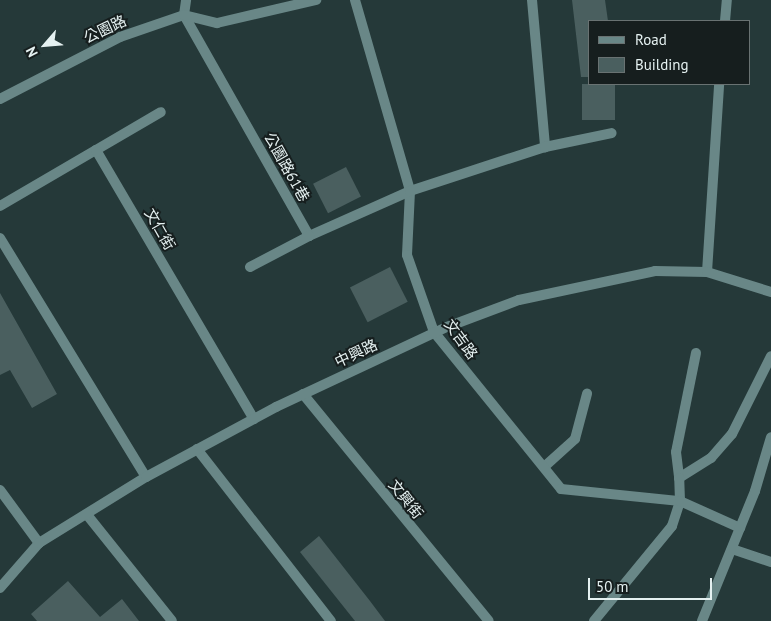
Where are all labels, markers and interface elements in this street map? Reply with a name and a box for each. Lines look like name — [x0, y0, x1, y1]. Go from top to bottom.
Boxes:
street label: 公園路 — [81, 11, 129, 47]
north arrow — [20, 20, 70, 70]
legend — [588, 20, 751, 85]
text: Road — [635, 30, 667, 49]
text: N — [22, 44, 42, 60]
text: Building — [635, 55, 689, 74]
street label: 公園路61巷 — [261, 129, 313, 205]
street label: 文仁街 — [141, 205, 179, 253]
street label: 文吉路 — [440, 316, 482, 362]
street label: 中興路 — [332, 335, 380, 371]
street label: 文興街 — [385, 476, 427, 522]
scale bar — [591, 568, 715, 600]
text: 50 m — [596, 577, 629, 596]

